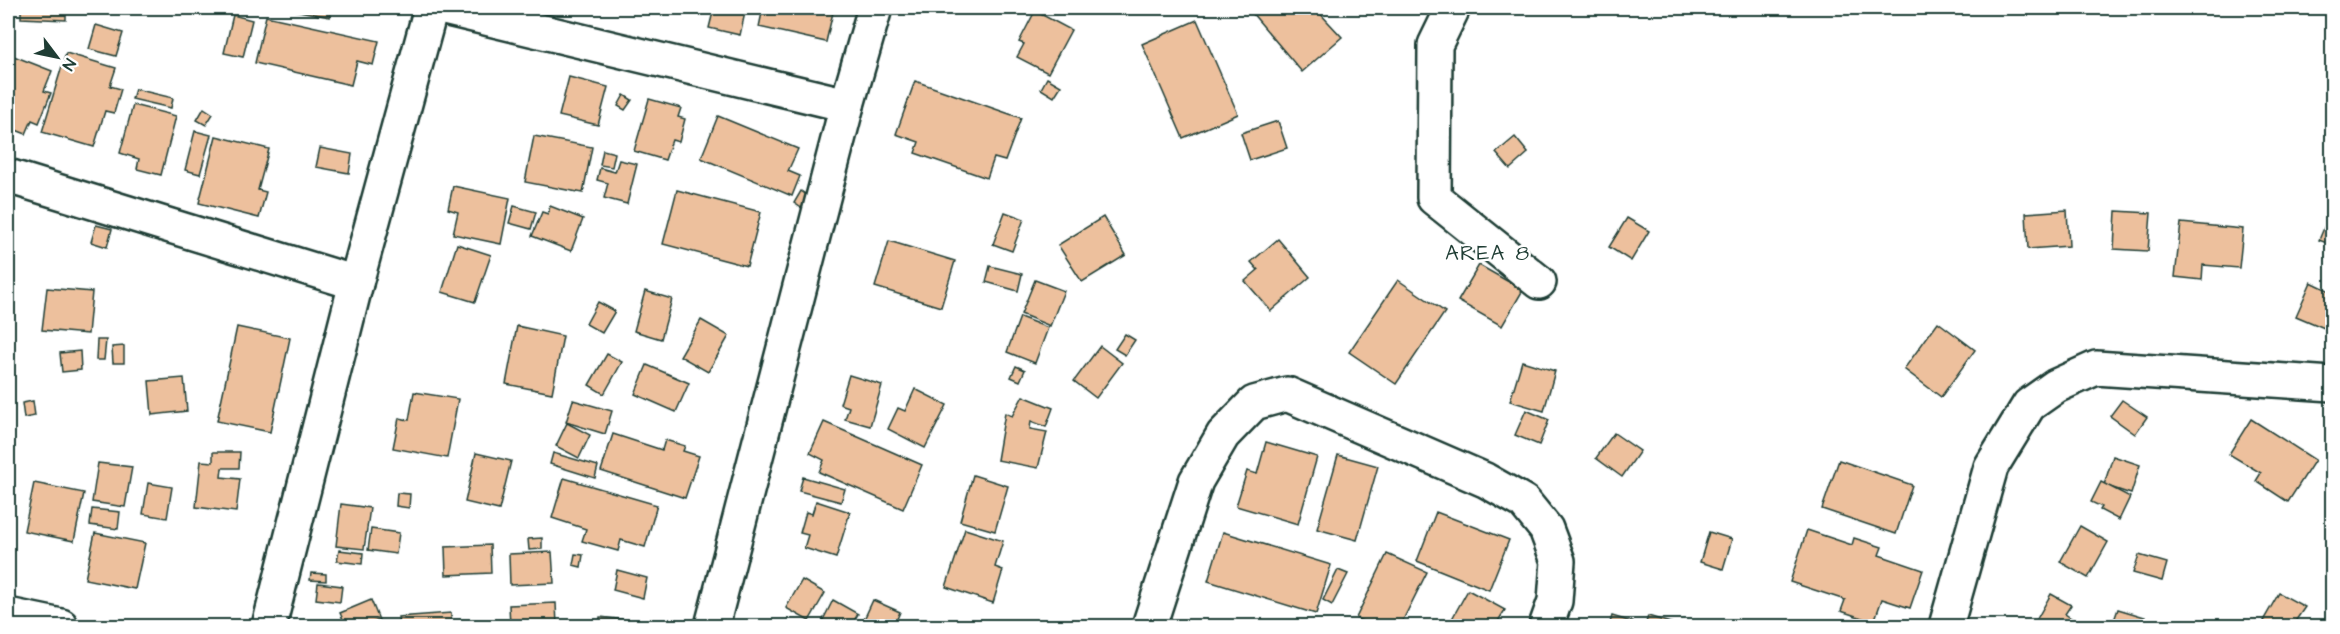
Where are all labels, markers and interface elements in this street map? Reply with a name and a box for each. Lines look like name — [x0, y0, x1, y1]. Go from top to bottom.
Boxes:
north arrow — [27, 27, 87, 87]
text: N — [57, 54, 81, 75]
district label: AREA 8 — [1445, 239, 1531, 268]

